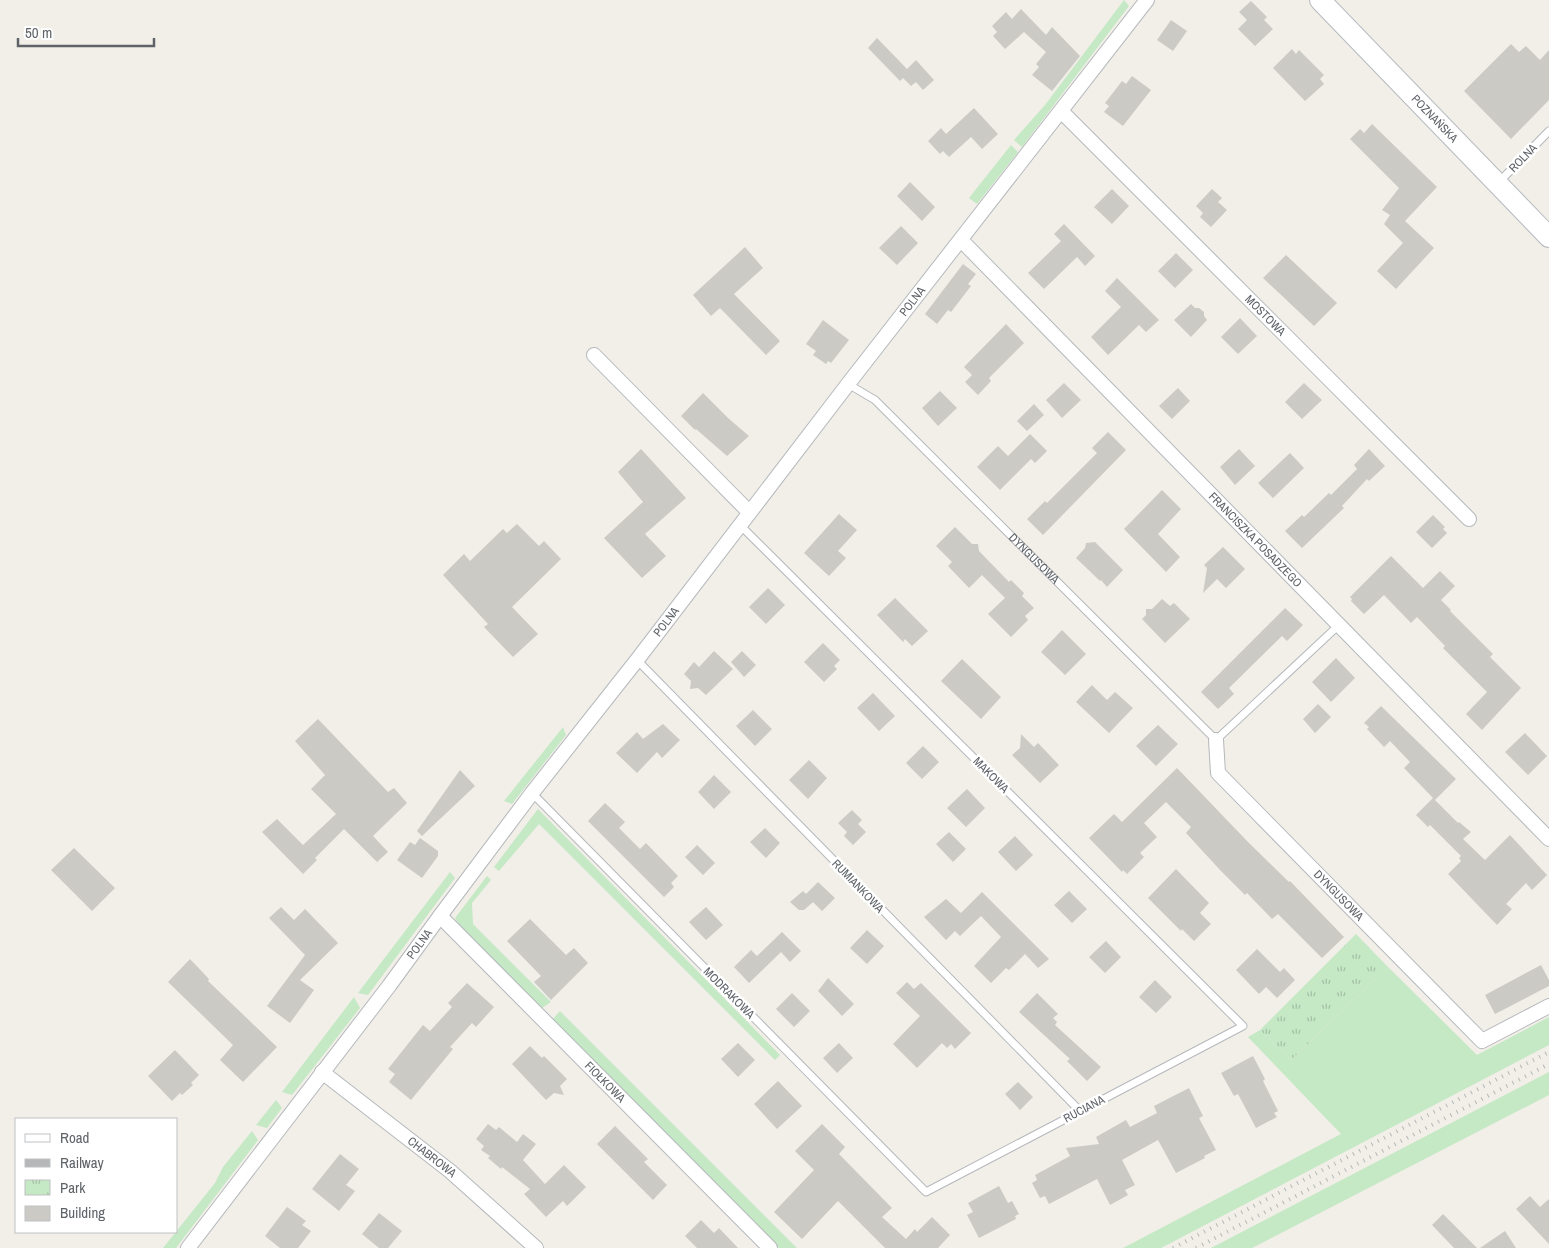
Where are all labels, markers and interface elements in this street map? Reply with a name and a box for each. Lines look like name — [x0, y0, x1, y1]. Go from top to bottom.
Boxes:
scale bar — [18, 15, 154, 47]
text: 50 m — [25, 22, 52, 43]
street label: POZNAŃSKA — [1408, 91, 1462, 146]
street label: ROLNA — [1505, 140, 1541, 176]
street label: POLNA — [896, 283, 929, 319]
street label: MOSTOWA — [1242, 292, 1290, 340]
street label: FRANCISZKA POSADZEGO — [1205, 489, 1306, 591]
street label: DYNGUSOWA — [1005, 530, 1063, 588]
street label: POLNA — [650, 603, 683, 640]
street label: MAKOWA — [970, 754, 1013, 797]
street label: RUMIANKOWA — [828, 856, 888, 917]
street label: DYNGUSOWA — [1310, 867, 1368, 925]
street label: POLNA — [403, 926, 436, 962]
street label: MODRAKOWA — [700, 964, 758, 1022]
street label: FIOŁKOWA — [581, 1058, 629, 1106]
street label: RUCIANA — [1061, 1091, 1108, 1126]
legend — [15, 1118, 178, 1233]
text: Road — [60, 1127, 89, 1148]
street label: CHABROWA — [404, 1133, 460, 1181]
text: Railway — [60, 1152, 105, 1173]
text: Park — [60, 1177, 86, 1198]
text: Building — [60, 1202, 105, 1223]

